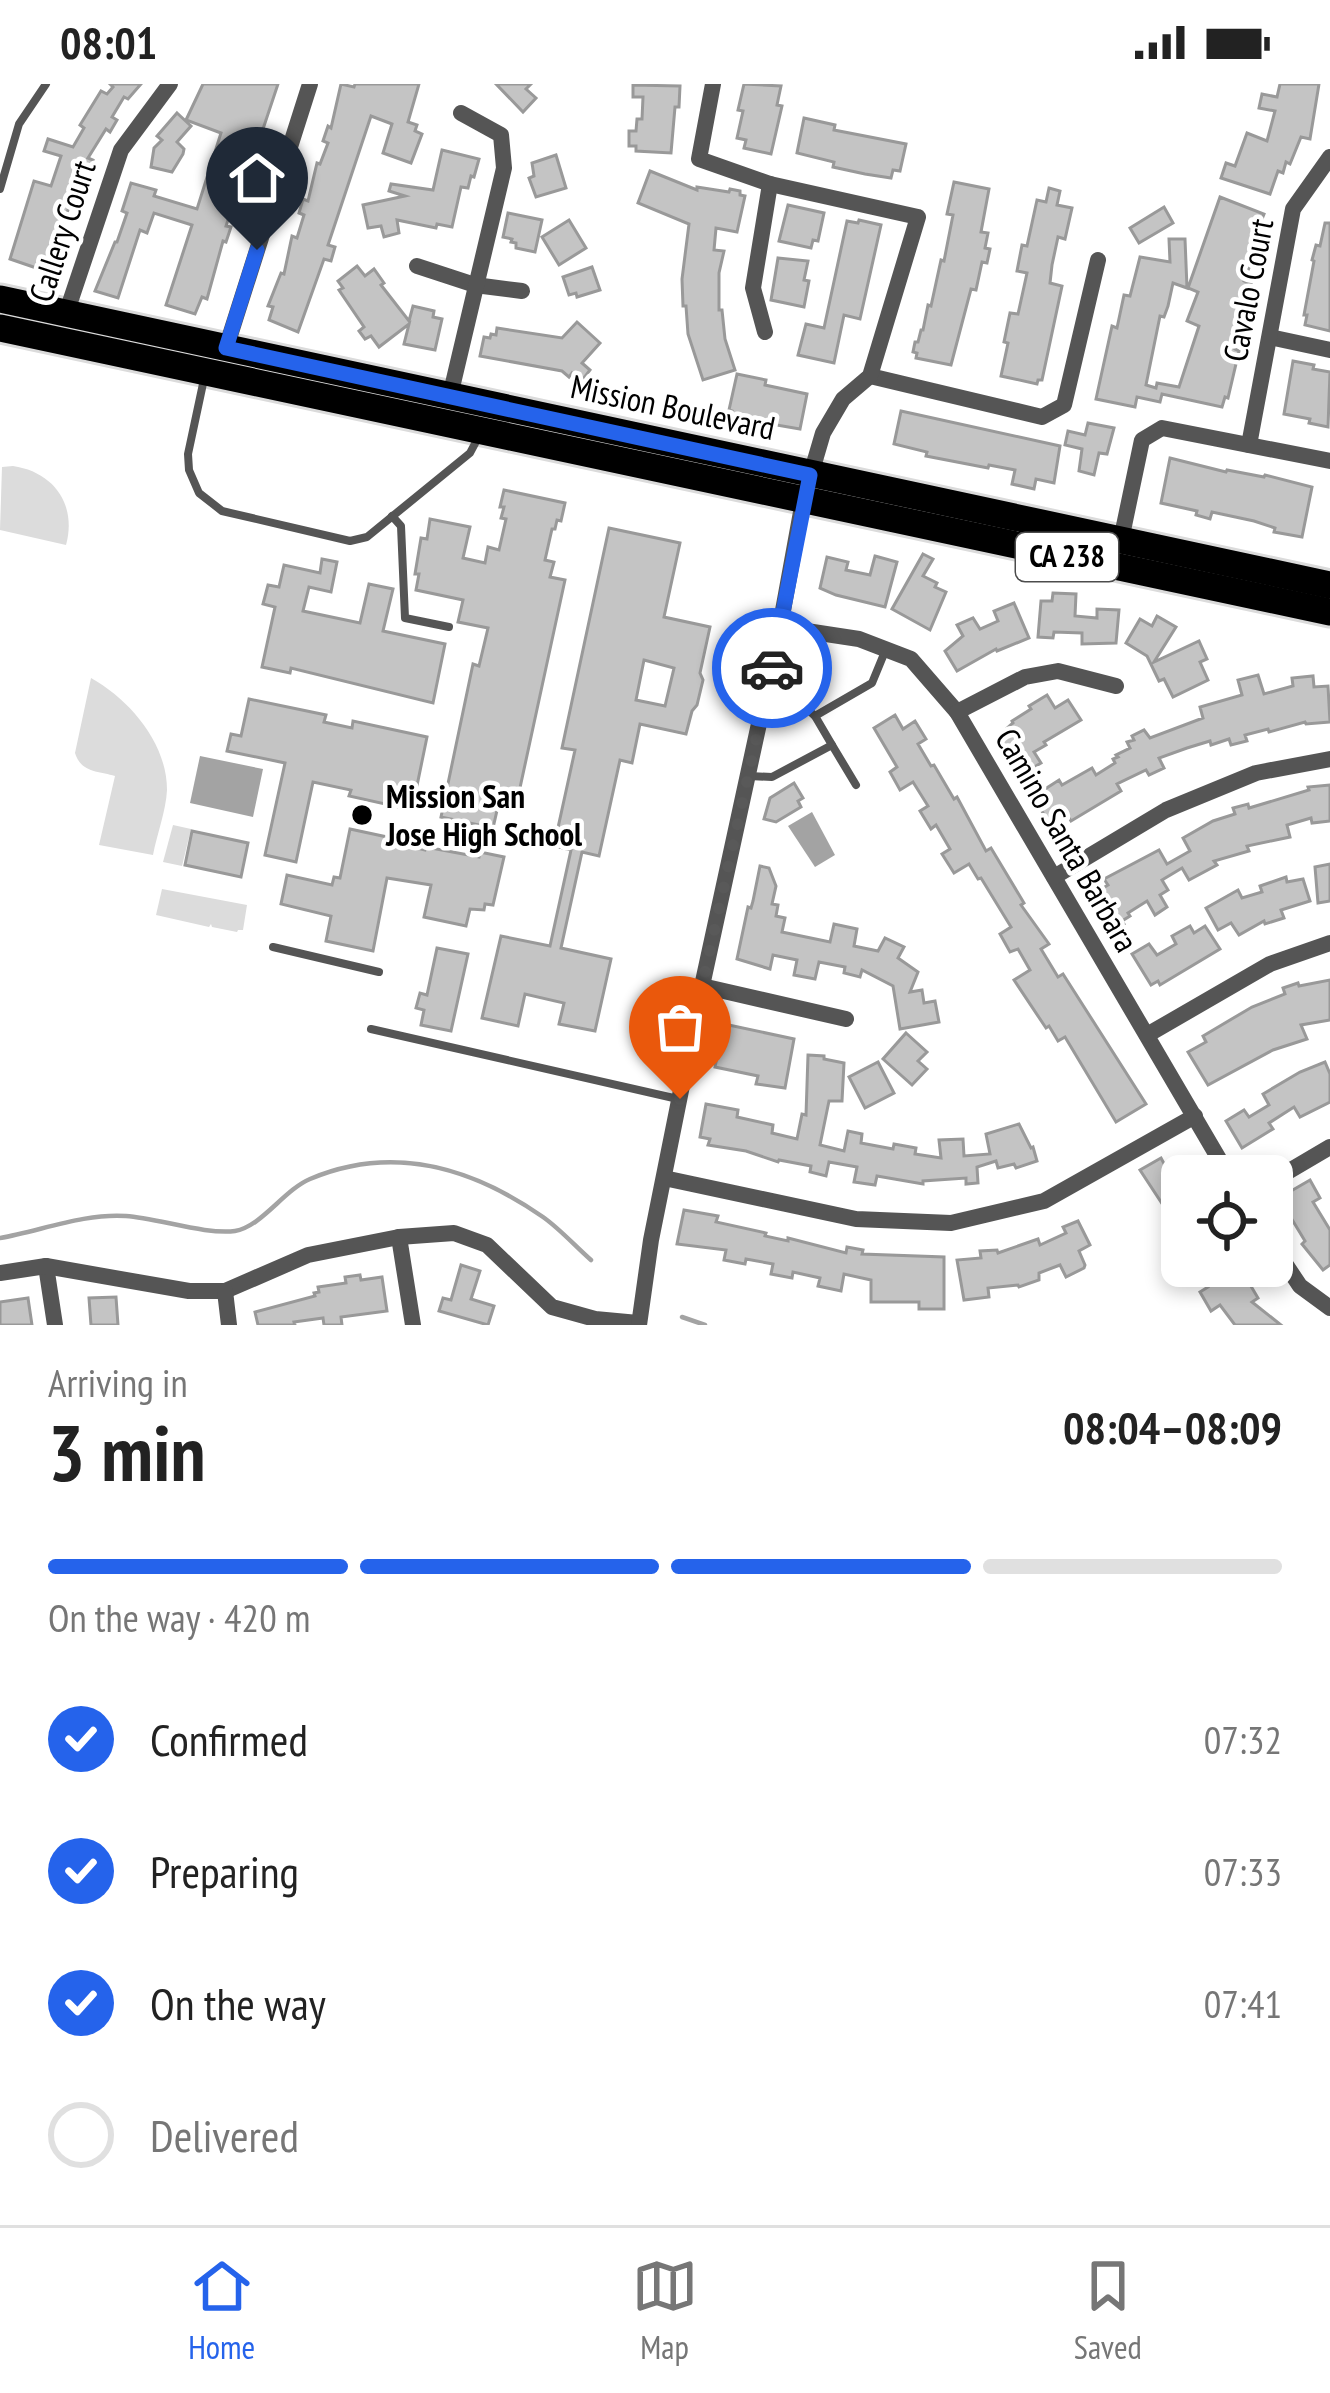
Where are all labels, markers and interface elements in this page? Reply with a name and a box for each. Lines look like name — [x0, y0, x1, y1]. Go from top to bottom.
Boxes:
text: 08:01 — [60, 13, 157, 71]
pin — [206, 127, 308, 250]
icon: home — [224, 145, 290, 211]
street label: Callery Court — [19, 155, 105, 307]
street label: Cavalo Court — [1213, 215, 1282, 365]
street label: Mission Boulevard — [567, 364, 779, 449]
road number: CA 238 — [1016, 533, 1118, 581]
courier — [712, 608, 832, 728]
icon: car — [739, 635, 805, 701]
street label: Camino Santa Barbara — [986, 720, 1149, 959]
place label: Mission San Jose High School — [385, 774, 583, 855]
marker: Mission San Jose High School — [349, 802, 375, 828]
pin — [629, 976, 731, 1099]
icon: bag — [647, 994, 713, 1060]
map controls — [1161, 1155, 1293, 1287]
button: locate — [1161, 1155, 1293, 1287]
text: Arriving in — [48, 1357, 188, 1408]
text: 08:04–08:09 — [1063, 1398, 1282, 1456]
text: 3 min — [48, 1402, 206, 1503]
text: On the way · 420 m — [48, 1592, 310, 1643]
icon: check — [48, 1706, 114, 1772]
text: Confirmed — [150, 1710, 308, 1768]
text: 07:32 — [1204, 1714, 1282, 1765]
icon: check — [48, 1838, 114, 1904]
text: Preparing — [150, 1842, 299, 1900]
text: 07:33 — [1204, 1846, 1282, 1897]
icon: check — [48, 1970, 114, 2036]
text: On the way — [150, 1974, 326, 2032]
text: 07:41 — [1204, 1978, 1282, 2029]
text: Delivered — [150, 2106, 299, 2164]
tab: Home — [188, 2253, 255, 2368]
tab: Map — [632, 2253, 698, 2368]
tab: Saved — [1074, 2253, 1142, 2368]

